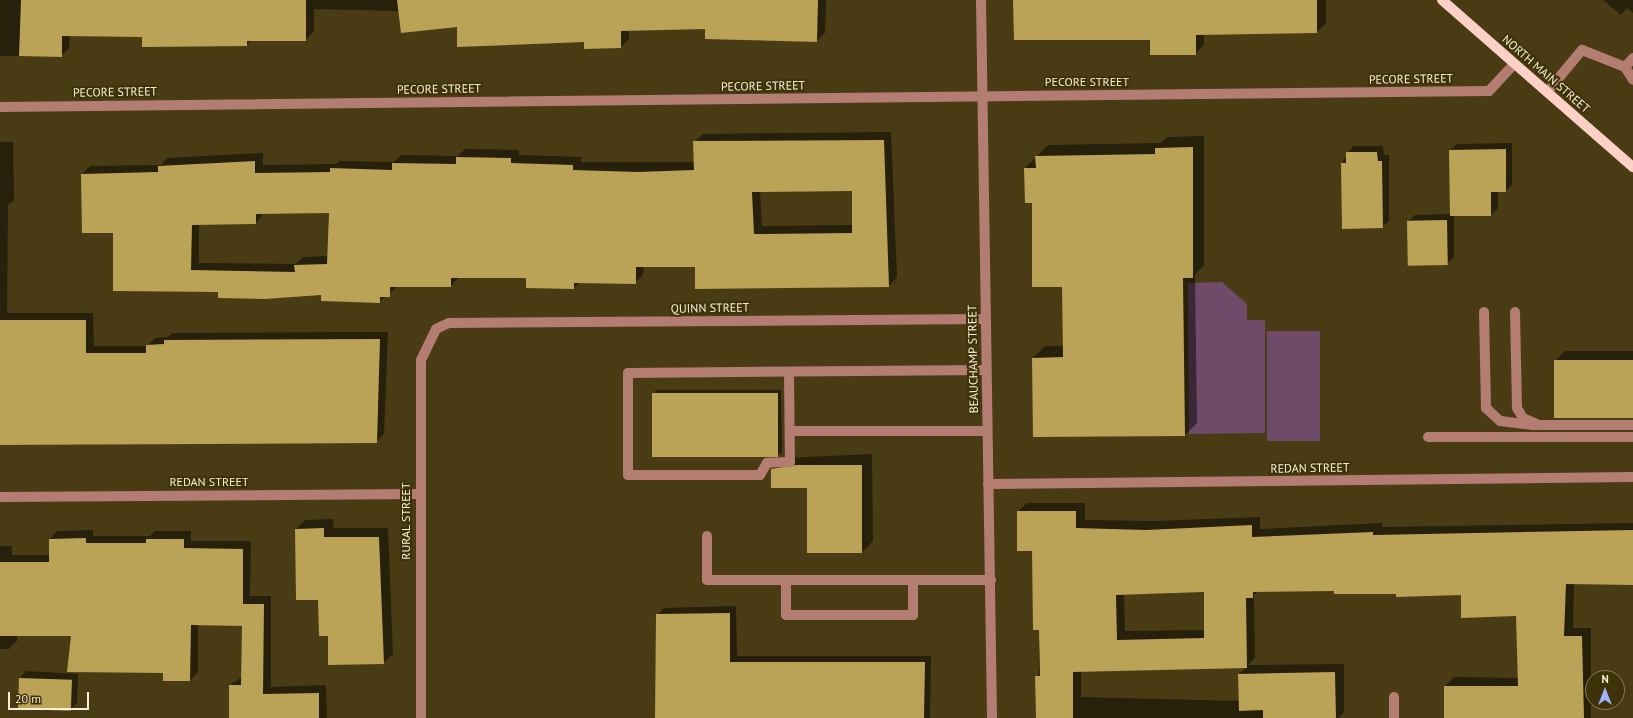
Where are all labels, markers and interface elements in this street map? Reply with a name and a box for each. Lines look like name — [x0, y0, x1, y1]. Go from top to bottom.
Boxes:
street label: NORTH MAIN STREET — [1499, 32, 1593, 116]
street label: PECORE STREET — [1369, 71, 1453, 87]
street label: PECORE STREET — [1045, 75, 1129, 89]
street label: PECORE STREET — [721, 78, 805, 94]
street label: PECORE STREET — [397, 81, 481, 97]
street label: PECORE STREET — [73, 84, 157, 100]
street label: QUINN STREET — [671, 300, 749, 316]
street label: BEAUCHAMP STREET — [965, 304, 981, 414]
street label: REDAN STREET — [1270, 460, 1350, 476]
street label: REDAN STREET — [169, 475, 249, 489]
street label: RURAL STREET — [399, 482, 413, 560]
north arrow — [1585, 670, 1625, 710]
text: N — [1601, 672, 1609, 686]
scale bar — [10, 684, 91, 710]
text: 20 m — [15, 691, 41, 706]

